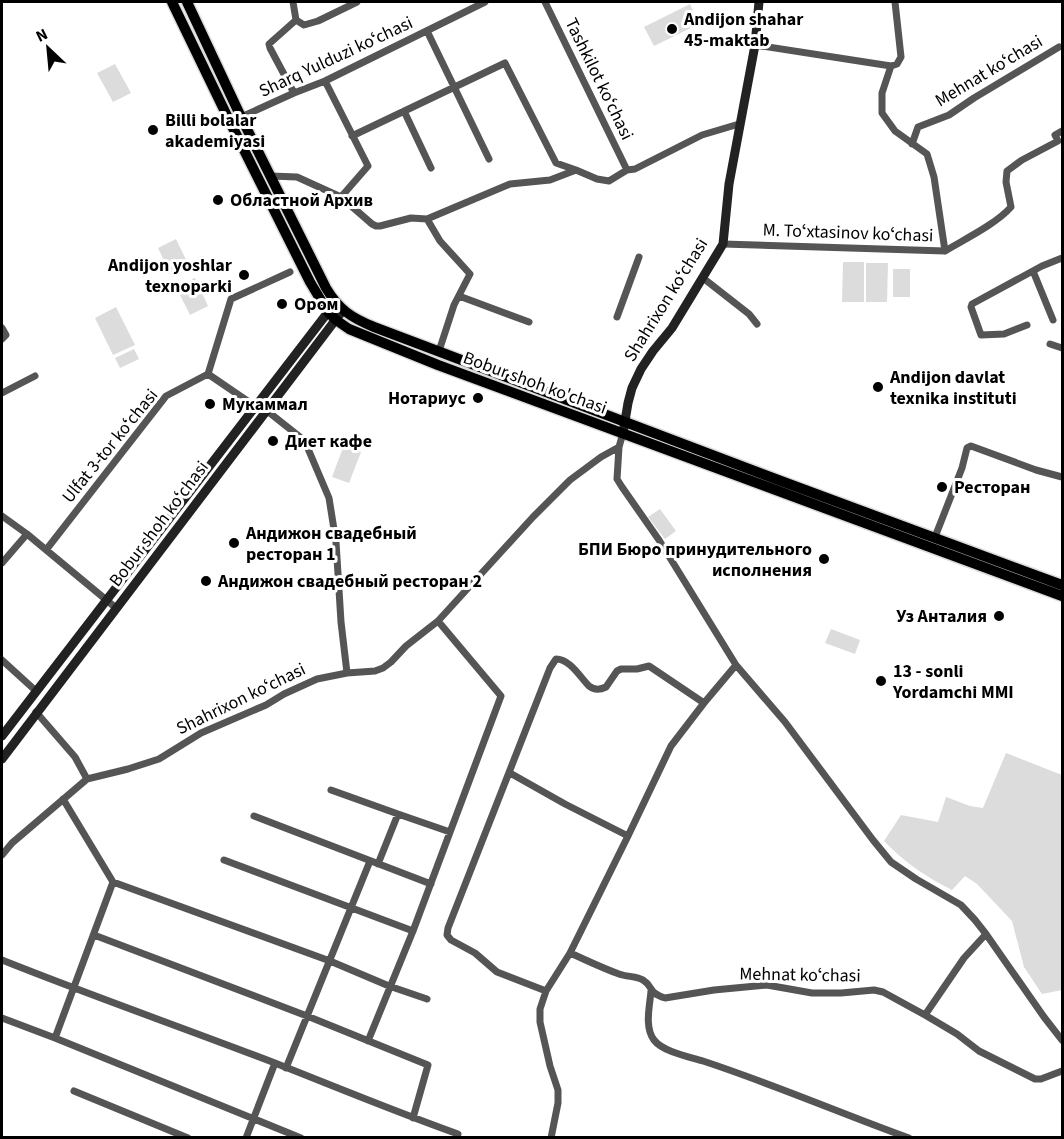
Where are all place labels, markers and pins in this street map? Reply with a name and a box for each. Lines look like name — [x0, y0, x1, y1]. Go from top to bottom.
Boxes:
place label: Andijon shahar 45-maktab — [683, 7, 804, 53]
marker: Andijon shahar 45-maktab — [665, 22, 679, 36]
place label: Billi bolalar akademiyasi — [165, 108, 265, 154]
marker: Billi bolalar akademiyasi — [146, 123, 160, 137]
place label: Областной Архив — [230, 188, 373, 213]
marker: Областной Архив — [211, 193, 225, 207]
place label: Andijon yoshlar texnoparki — [107, 253, 233, 299]
marker: Andijon yoshlar texnoparki — [237, 268, 251, 282]
place label: Ором — [294, 292, 339, 317]
marker: Ором — [275, 297, 289, 311]
place label: Andijon davlat texnika instituti — [889, 365, 1017, 411]
marker: Andijon davlat texnika instituti — [871, 380, 885, 394]
place label: Нотариус — [388, 386, 467, 411]
marker: Нотариус — [471, 391, 485, 405]
place label: Мукаммал — [222, 392, 308, 417]
marker: Мукаммал — [203, 397, 217, 411]
place label: Диет кафе — [285, 429, 372, 454]
marker: Диет кафе — [266, 434, 280, 448]
place label: Ресторан — [954, 475, 1031, 500]
marker: Ресторан — [935, 480, 949, 494]
place label: Андижон свадебный ресторан 1 — [245, 521, 417, 567]
marker: Андижон свадебный ресторан 1 — [227, 536, 241, 550]
place label: БПИ Бюро принудительного исполнения — [578, 537, 812, 583]
marker: БПИ Бюро принудительного исполнения — [817, 552, 831, 566]
place label: Андижон свадебный ресторан 2 — [217, 569, 482, 594]
marker: Андижон свадебный ресторан 2 — [199, 574, 213, 588]
place label: Уз Анталия — [896, 604, 987, 629]
marker: Уз Анталия — [992, 609, 1006, 623]
place label: 13 - sonli Yordamchi MMI — [892, 659, 1014, 705]
marker: 13 - sonli Yordamchi MMI — [874, 674, 888, 688]

